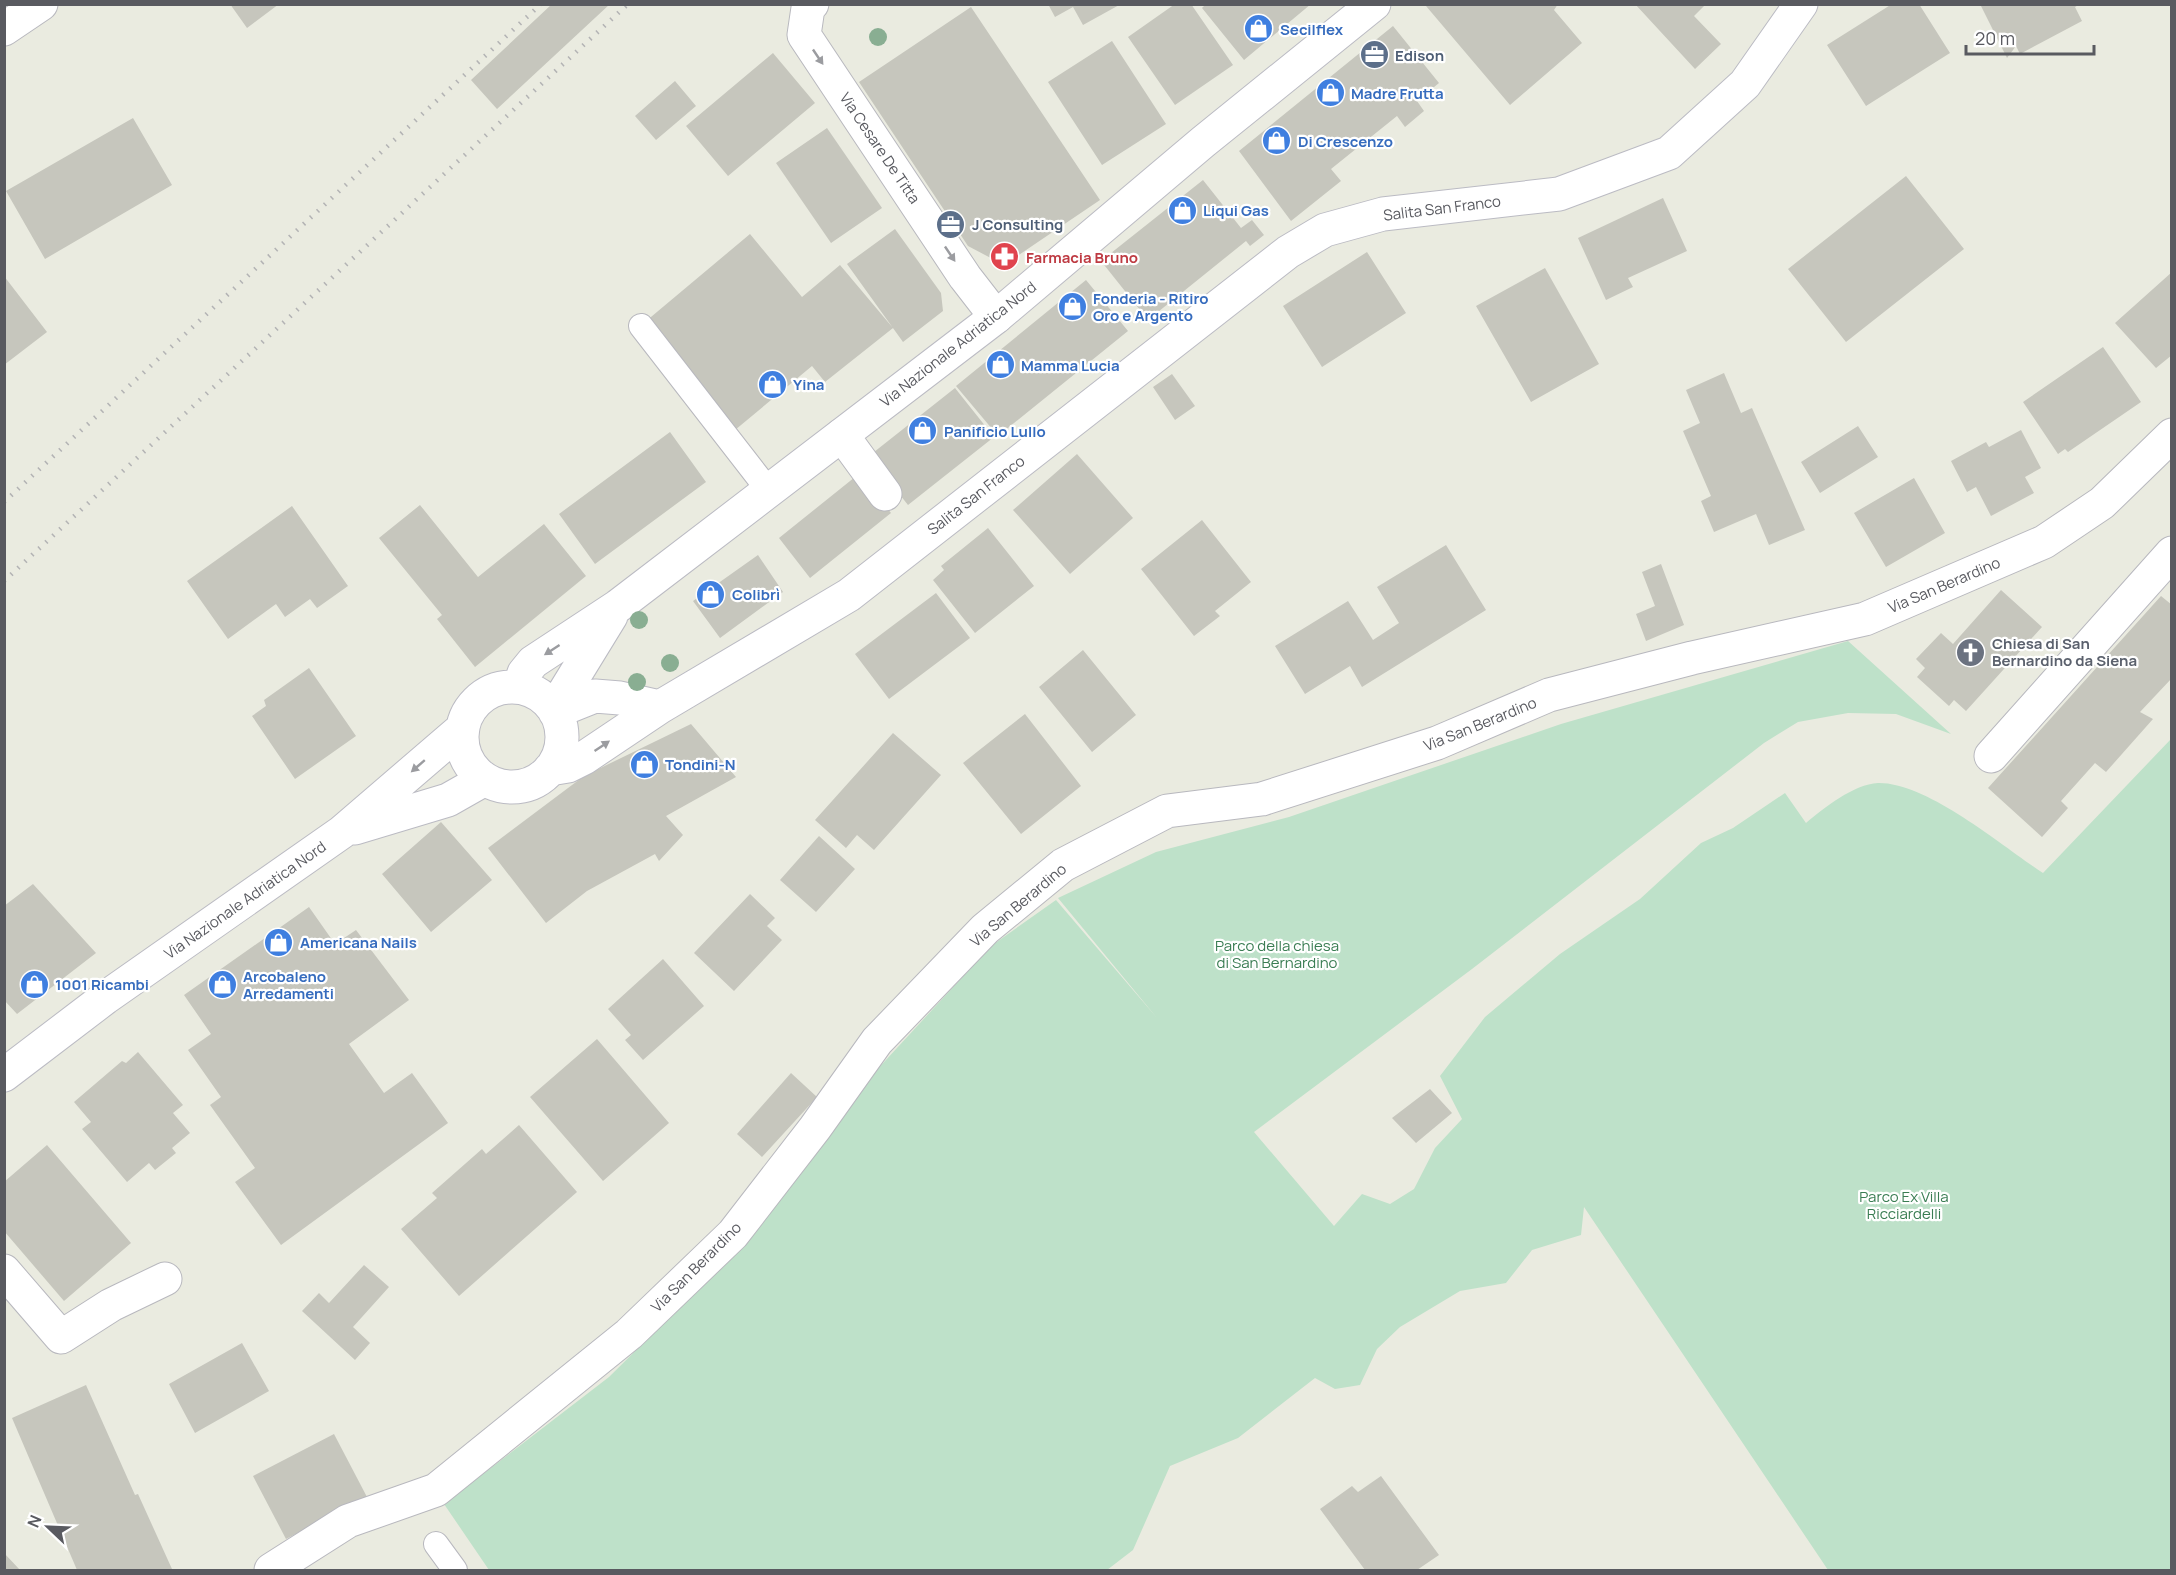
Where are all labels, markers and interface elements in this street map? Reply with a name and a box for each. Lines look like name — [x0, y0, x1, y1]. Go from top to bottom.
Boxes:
shop icon: Secilflex — [1243, 13, 1275, 45]
scale bar — [1966, 18, 2094, 56]
place label: Secilflex — [1280, 19, 1344, 40]
text: 20 m — [1975, 26, 2015, 50]
office icon: Edison — [1358, 39, 1390, 71]
place label: Edison — [1395, 45, 1444, 66]
one-way arrow — [812, 48, 824, 64]
shop icon: Madre Frutta — [1314, 77, 1346, 109]
place label: Madre Frutta — [1351, 83, 1444, 104]
street label: Via Cesare De Titta — [835, 88, 925, 208]
shop icon: Di Crescenzo — [1261, 125, 1293, 157]
place label: Di Crescenzo — [1298, 131, 1393, 152]
street label: Salita San Franco — [1382, 190, 1502, 226]
shop icon: Liqui Gas — [1166, 194, 1198, 226]
place label: Liqui Gas — [1203, 200, 1269, 221]
office icon: J Consulting — [935, 208, 967, 240]
place label: J Consulting — [972, 214, 1063, 235]
pharmacy icon: Farmacia Bruno — [989, 241, 1021, 273]
one-way arrow — [944, 245, 956, 261]
place label: Farmacia Bruno — [1026, 247, 1138, 268]
street label: Via Nazionale Adriatica Nord — [875, 276, 1041, 412]
place label: Fonderia - Ritiro Oro e Argento — [1093, 288, 1209, 326]
shop icon: Fonderia - Ritiro Oro e Argento — [1056, 291, 1088, 323]
shop icon: Mamma Lucia — [984, 349, 1016, 381]
place label: Mamma Lucia — [1021, 355, 1120, 376]
shop icon: Yina — [756, 368, 788, 400]
place label: Yina — [793, 374, 824, 395]
shop icon: Panificio Lullo — [907, 415, 939, 447]
place label: Panificio Lullo — [944, 421, 1046, 442]
street label: Salita San Franco — [923, 450, 1029, 540]
street label: Via San Berardino — [1885, 552, 2003, 618]
shop icon: Colibrì — [695, 578, 727, 610]
place label: Colibrì — [732, 584, 780, 605]
place label: Chiesa di San Bernardino da Siena — [1992, 633, 2137, 671]
church icon: Chiesa di San Bernardino da Siena — [1955, 636, 1987, 668]
one-way arrow — [544, 644, 560, 656]
street label: Via San Berardino — [1421, 692, 1540, 756]
one-way arrow — [594, 740, 610, 752]
shop icon: Tondini-N — [628, 748, 660, 780]
place label: Tondini-N — [665, 754, 736, 775]
one-way arrow — [410, 760, 426, 773]
street label: Via Nazionale Adriatica Nord — [160, 836, 330, 964]
street label: Via San Berardino — [965, 858, 1071, 952]
shop icon: Americana Nails — [263, 926, 295, 958]
place label: Americana Nails — [300, 932, 417, 953]
park label: Parco della chiesa di San Bernardino — [1215, 935, 1339, 973]
place label: Arcobaleno Arredamenti — [243, 966, 334, 1004]
shop icon: 1001 Ricambi — [18, 968, 50, 1000]
shop icon: Arcobaleno Arredamenti — [206, 969, 238, 1001]
place label: 1001 Ricambi — [55, 974, 149, 995]
park label: Parco Ex Villa Ricciardelli — [1859, 1186, 1949, 1224]
street label: Via San Berardino — [646, 1217, 746, 1317]
north arrow — [18, 1497, 78, 1557]
text: N — [22, 1512, 47, 1531]

